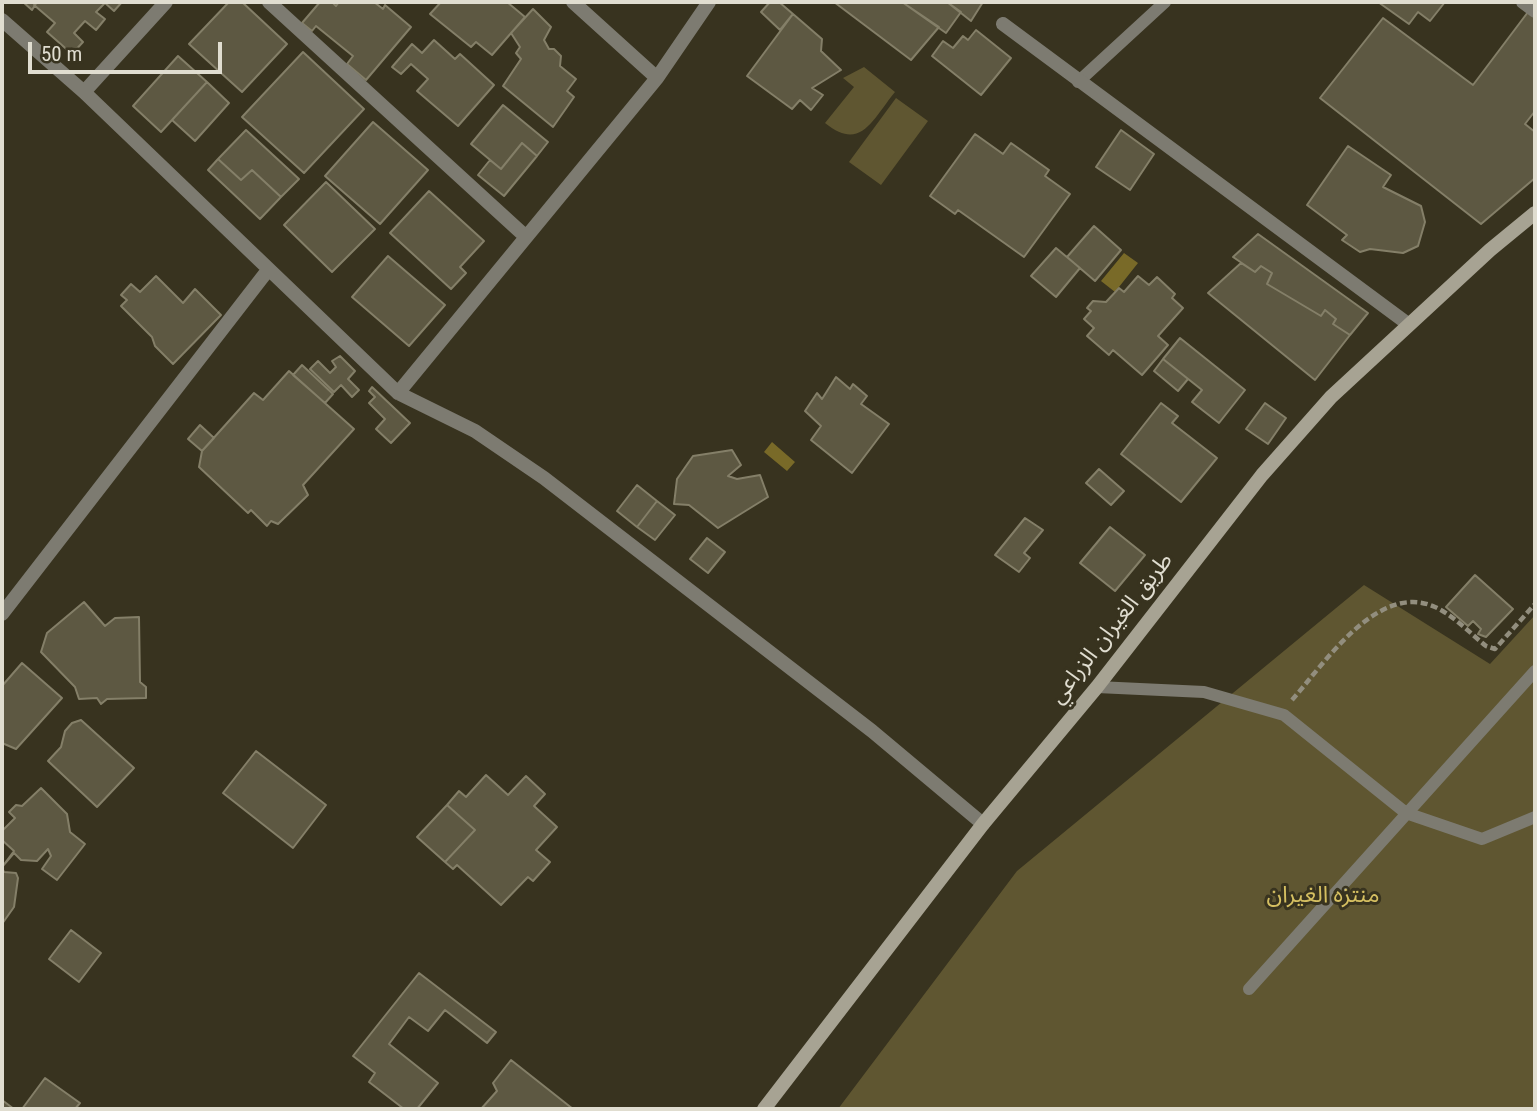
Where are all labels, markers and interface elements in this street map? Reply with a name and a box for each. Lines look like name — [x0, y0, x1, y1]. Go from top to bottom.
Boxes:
scale bar — [32, 28, 226, 72]
text: 50 m — [41, 42, 82, 66]
street label: طريق الغيران الزراعي — [1044, 548, 1180, 710]
park label: منتزه الغيران — [1266, 882, 1380, 910]

